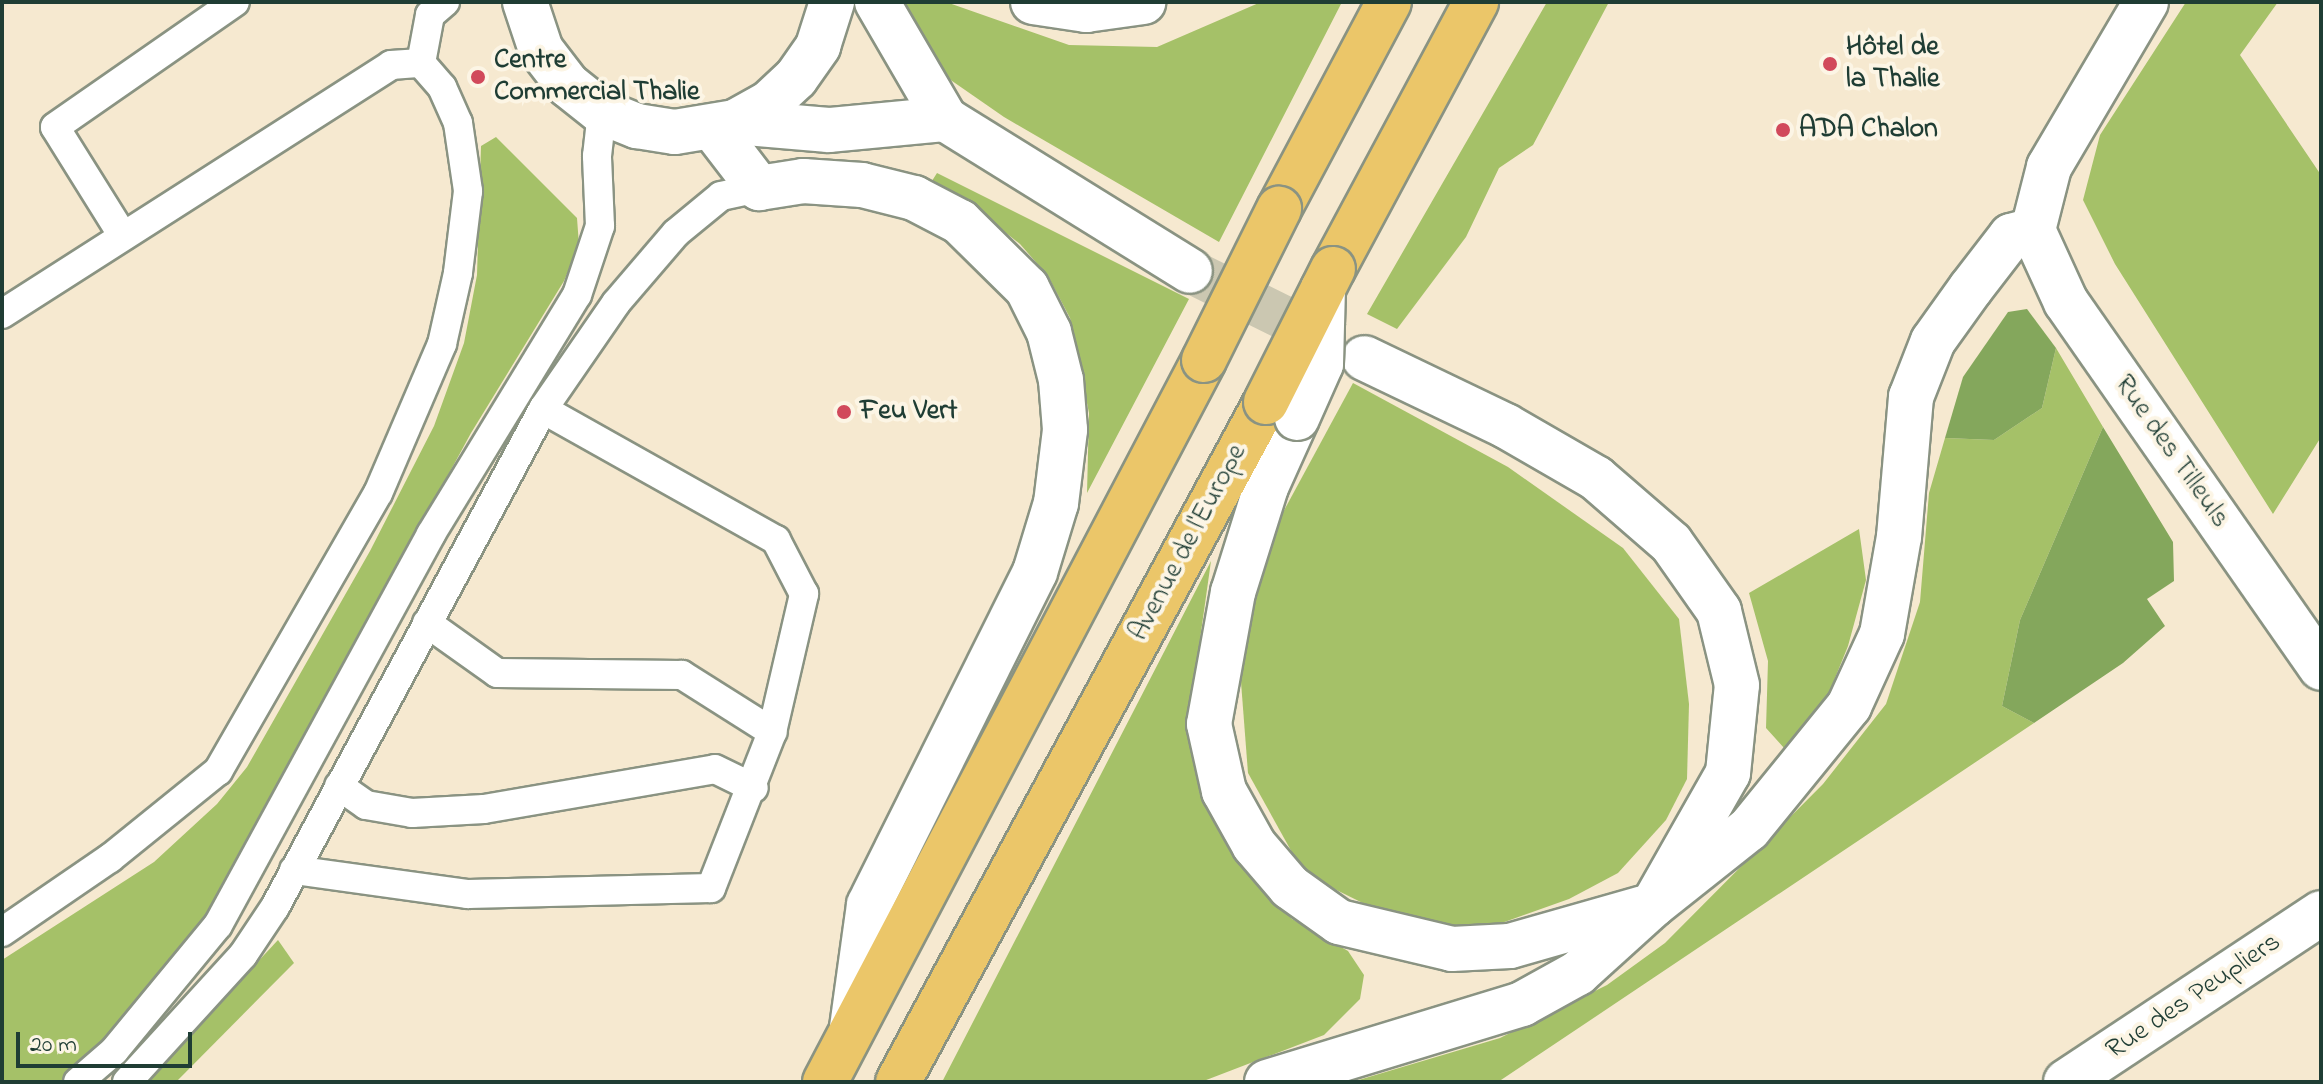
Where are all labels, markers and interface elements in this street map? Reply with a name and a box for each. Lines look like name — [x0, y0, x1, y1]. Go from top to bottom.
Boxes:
place label: Hôtel de la Thalie — [1846, 31, 1940, 97]
place label: Centre Commercial Thalie — [494, 44, 700, 110]
marker: Hôtel de la Thalie — [1821, 55, 1839, 73]
marker: Centre Commercial Thalie — [469, 68, 487, 86]
place label: ADA Chalon — [1799, 113, 1938, 147]
marker: ADA Chalon — [1774, 121, 1792, 139]
street label: Rue des Tilleuls — [2106, 369, 2236, 535]
place label: Feu Vert — [860, 395, 957, 429]
marker: Feu Vert — [835, 403, 853, 421]
street label: Avenue de l'Europe — [1123, 439, 1255, 647]
street label: Rue des Peupliers — [2100, 926, 2288, 1068]
scale bar — [20, 1016, 196, 1066]
text: 20 m — [30, 1028, 77, 1063]

